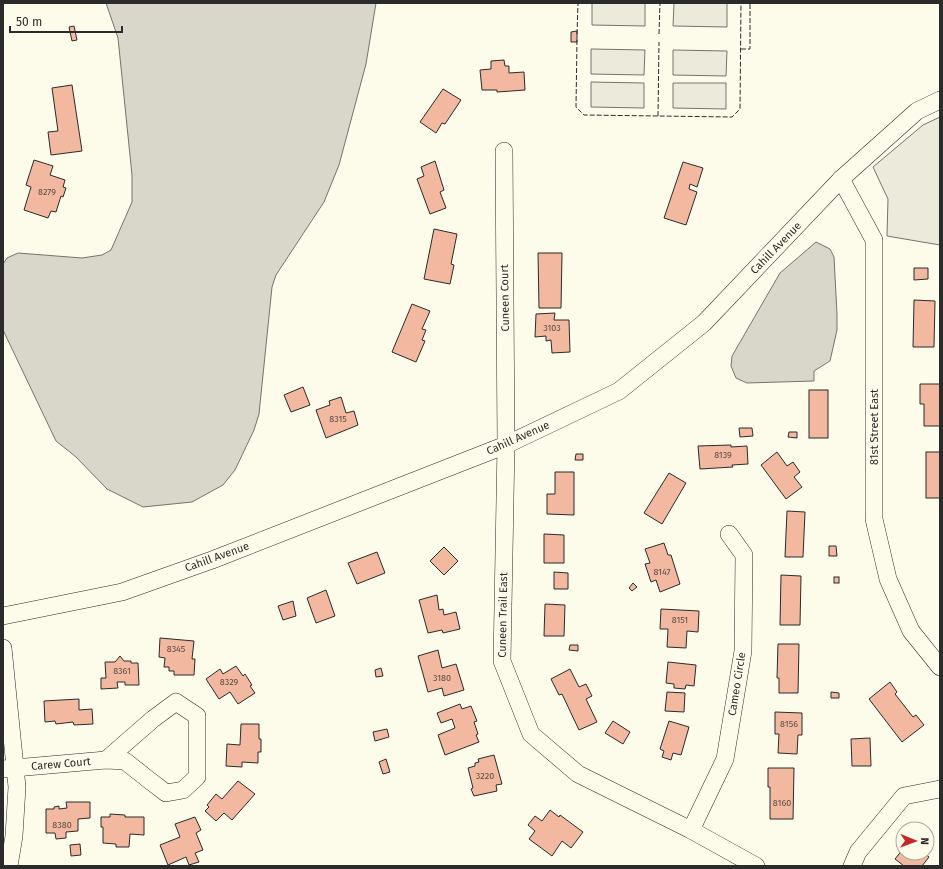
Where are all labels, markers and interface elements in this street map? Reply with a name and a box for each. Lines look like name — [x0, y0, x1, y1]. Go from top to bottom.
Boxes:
scale bar — [10, 8, 122, 34]
text: 50 m — [16, 15, 42, 29]
house number: 8279 — [38, 187, 56, 197]
street label: Cahill Avenue — [748, 219, 804, 277]
street label: Cuneen Court — [498, 264, 512, 332]
house number: 3103 — [543, 323, 561, 333]
street label: 81st Street East — [868, 389, 881, 465]
house number: 8315 — [329, 414, 347, 424]
street label: Cahill Avenue — [485, 418, 551, 458]
house number: 8139 — [714, 450, 732, 460]
street label: Cahill Avenue — [183, 539, 251, 575]
house number: 8147 — [653, 567, 671, 577]
street label: Cuneen Trail East — [496, 572, 510, 658]
house number: 8151 — [672, 615, 688, 625]
house number: 8345 — [167, 644, 186, 654]
street label: Cameo Circle — [726, 651, 748, 717]
house number: 8361 — [113, 666, 131, 676]
house number: 3180 — [433, 673, 451, 683]
house number: 8329 — [220, 677, 238, 687]
house number: 8156 — [780, 719, 798, 729]
street label: Carew Court — [31, 755, 91, 773]
house number: 3220 — [476, 771, 494, 781]
house number: 8160 — [773, 798, 791, 808]
house number: 8380 — [52, 820, 72, 830]
north arrow — [895, 821, 935, 861]
text: N — [918, 837, 931, 845]

